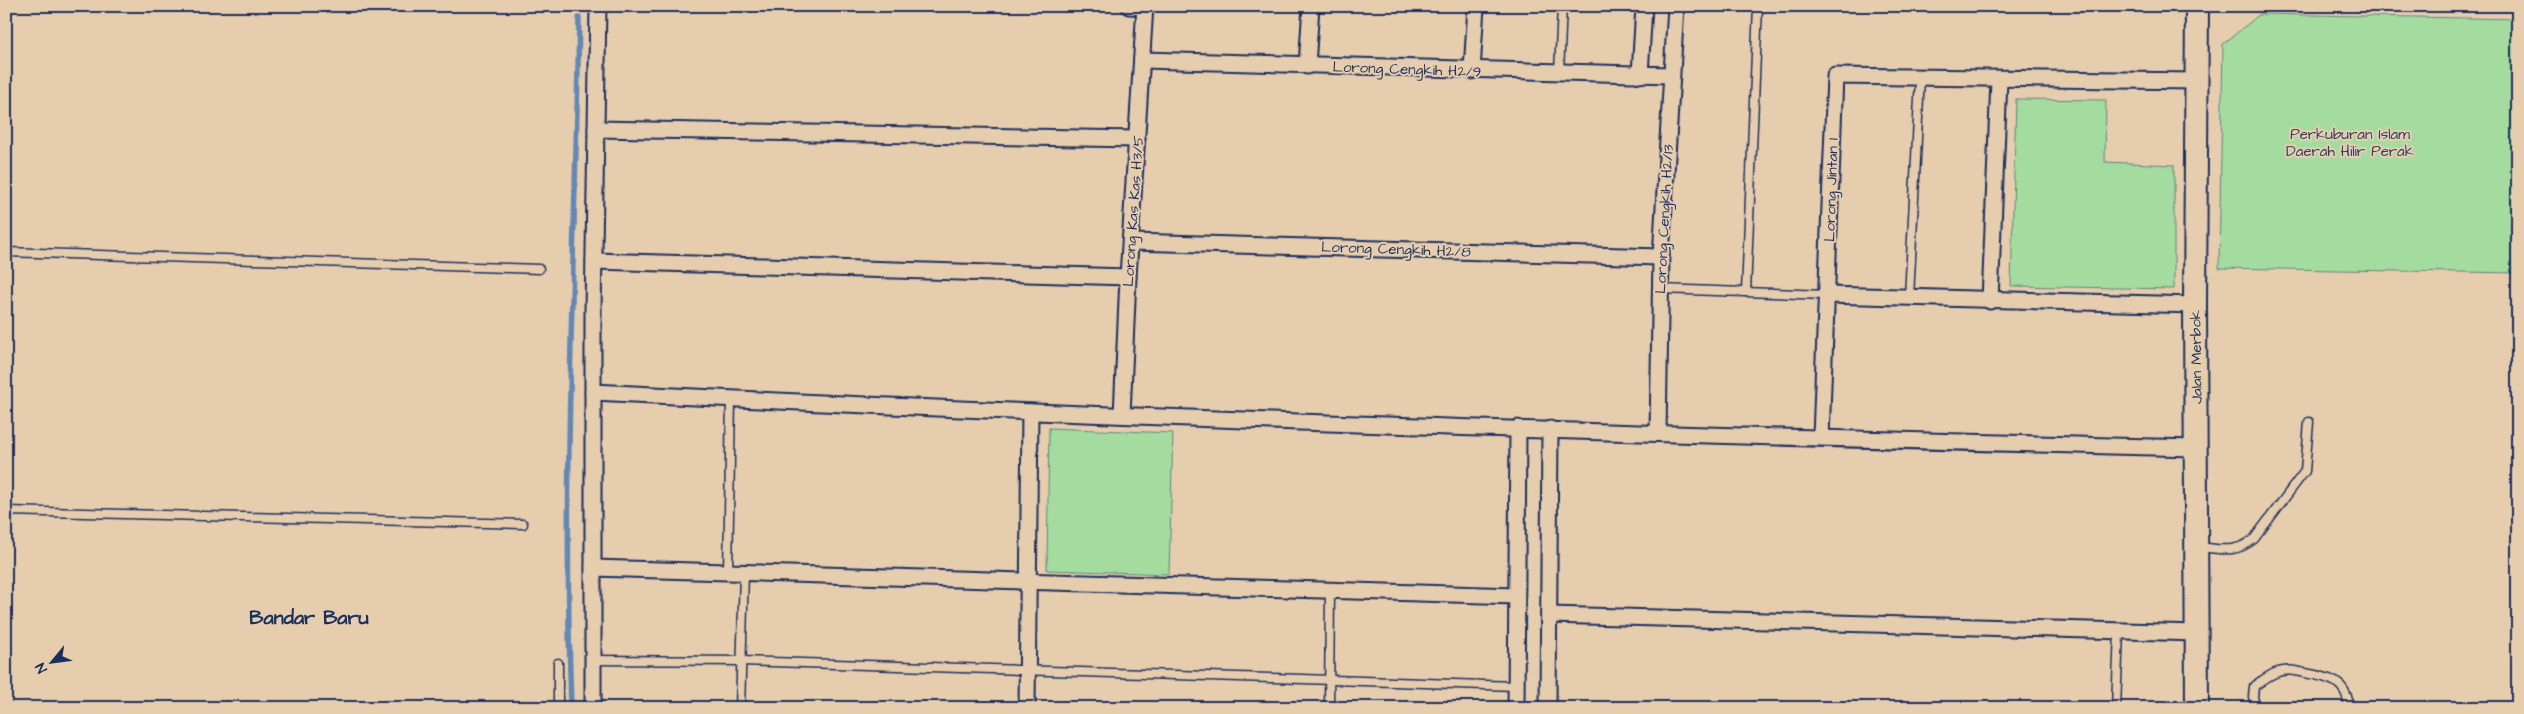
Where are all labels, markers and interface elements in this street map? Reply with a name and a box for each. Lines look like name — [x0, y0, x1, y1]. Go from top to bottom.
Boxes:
street label: Lorong Cengkih H2/9 — [1332, 56, 1482, 84]
park label: Perkuburan Islam Daerah Hilir Perak — [2286, 124, 2414, 162]
street label: Lorong Kas Kas H3/5 — [1118, 134, 1150, 287]
street label: Lorong Jintan 1 — [1819, 138, 1845, 242]
street label: Lorong Cengkih H2/13 — [1650, 143, 1680, 294]
street label: Lorong Cengkih H2/8 — [1321, 236, 1472, 264]
street label: Jalan Merbok — [2185, 310, 2208, 404]
district label: Bandar Baru — [249, 604, 369, 632]
north arrow — [28, 636, 78, 686]
text: N — [31, 659, 52, 677]

